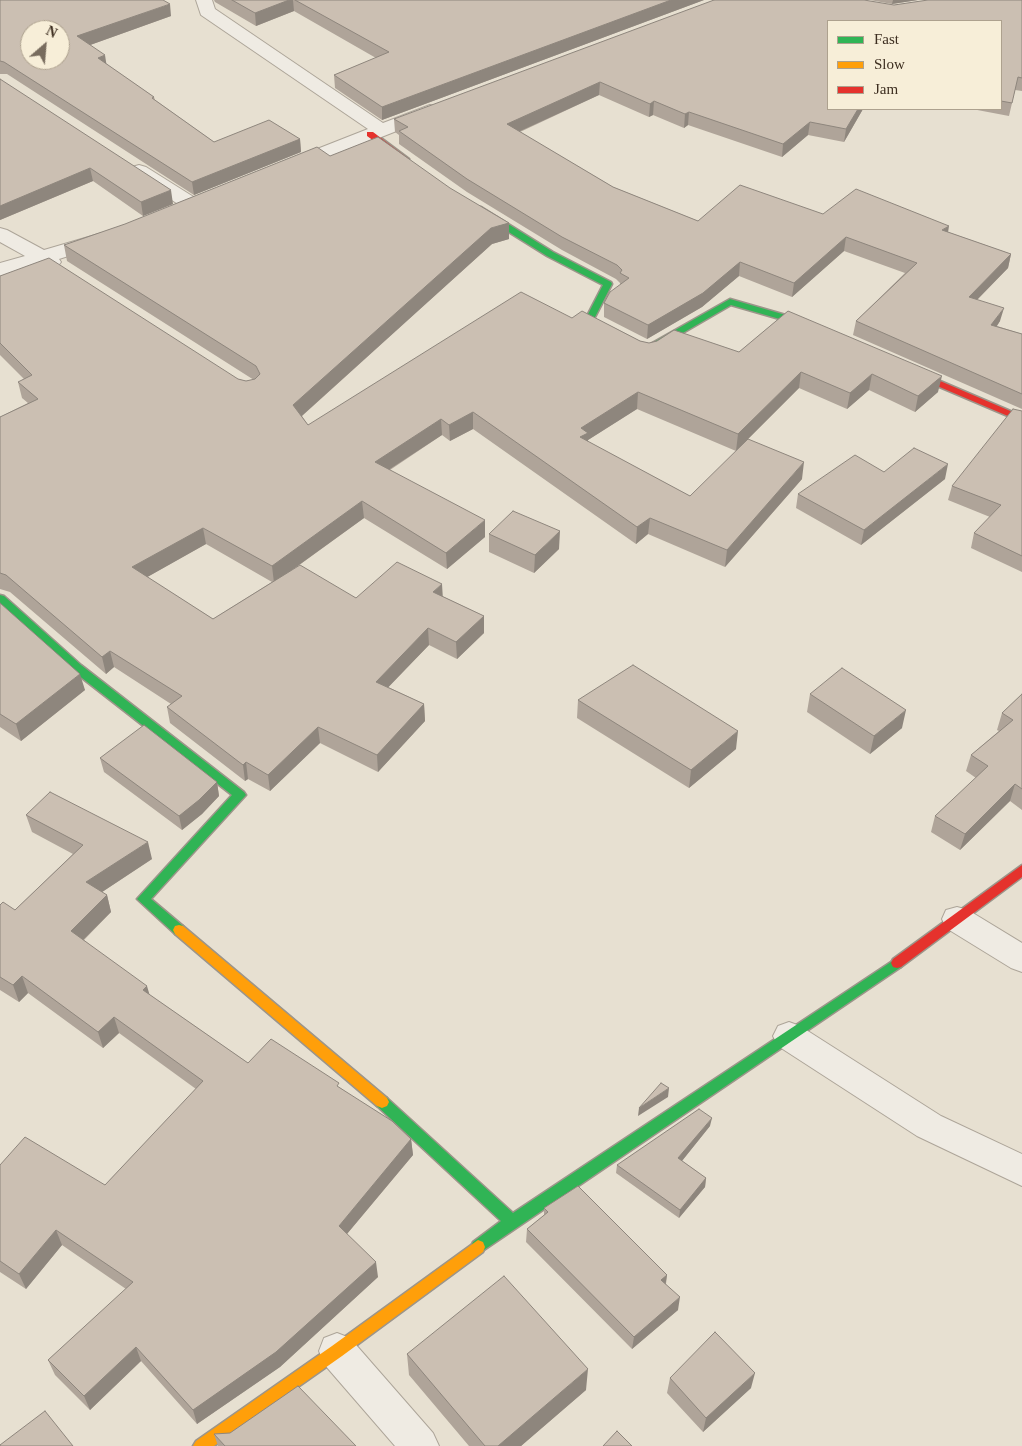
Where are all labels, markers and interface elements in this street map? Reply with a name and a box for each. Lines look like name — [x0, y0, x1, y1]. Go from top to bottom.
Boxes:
north arrow — [20, 20, 70, 70]
legend — [827, 20, 1002, 110]
text: N — [44, 23, 59, 41]
text: Fast — [874, 31, 899, 47]
text: Slow — [874, 56, 905, 72]
text: Jam — [874, 81, 898, 97]

